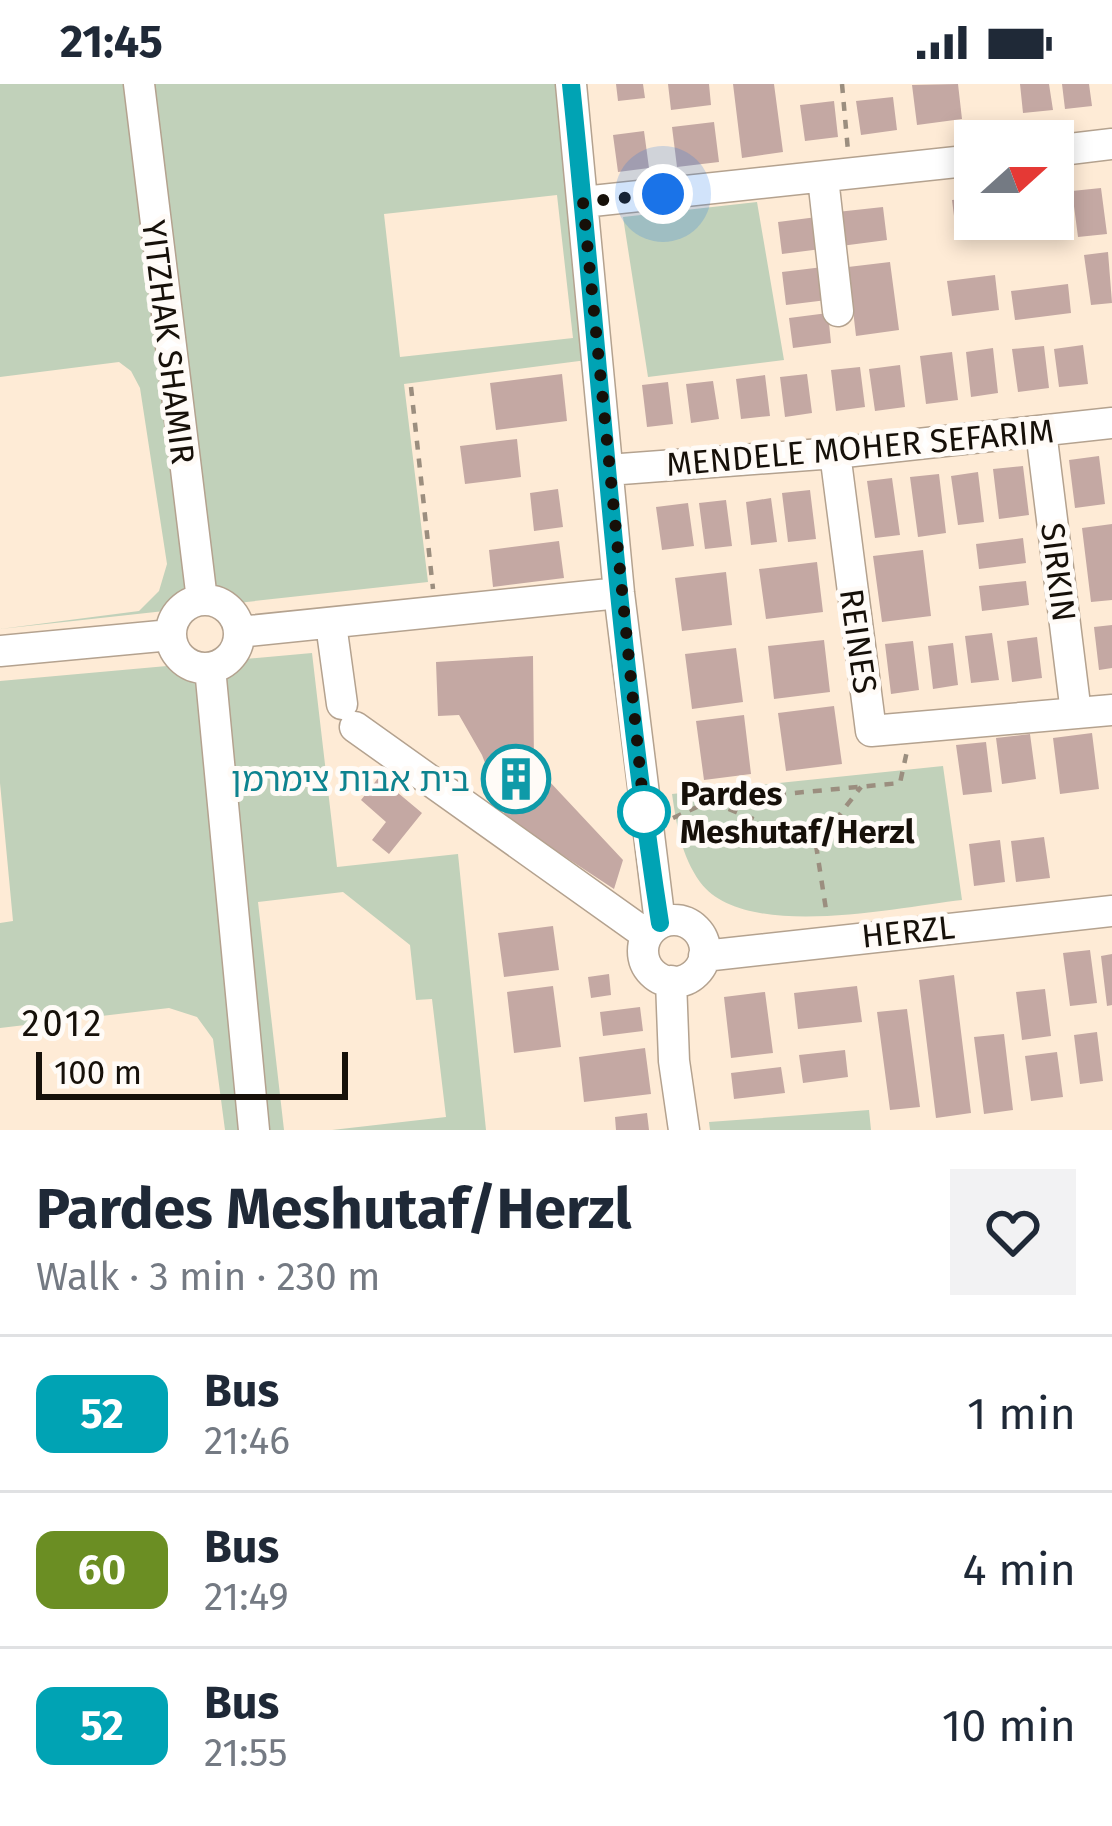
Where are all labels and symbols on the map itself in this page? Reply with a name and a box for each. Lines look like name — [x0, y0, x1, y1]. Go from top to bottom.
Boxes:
north arrow — [954, 120, 1074, 240]
your location — [633, 164, 693, 224]
street label: YITZHAK SHAMIR — [133, 218, 203, 467]
street label: MENDELE MOHER SEFARIM — [665, 411, 1056, 485]
street label: SIRKIN — [1032, 520, 1084, 624]
street label: REINES — [831, 586, 885, 696]
building icon: בית אבות צימרמן — [481, 744, 551, 814]
place label: בית אבות צימרמן — [231, 760, 470, 800]
place label: Pardes Meshutaf/Herzl — [680, 774, 915, 852]
marker: Pardes Meshutaf/Herzl — [619, 787, 669, 837]
street label: HERZL — [860, 907, 957, 957]
district label: 2012 — [22, 1002, 104, 1046]
scale bar — [36, 1046, 348, 1099]

